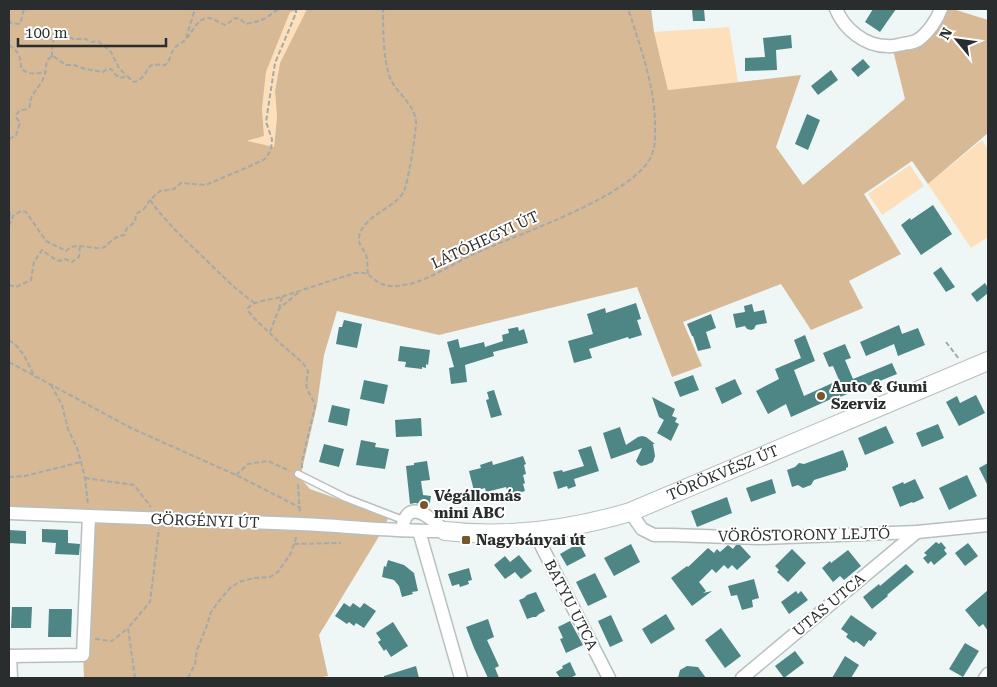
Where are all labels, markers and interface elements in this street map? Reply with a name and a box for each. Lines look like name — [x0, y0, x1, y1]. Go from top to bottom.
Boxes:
scale bar — [18, 15, 165, 47]
north arrow — [932, 15, 982, 65]
text: 100 m — [25, 24, 68, 42]
text: N — [936, 25, 955, 42]
street label: LÁTÓHEGYI ÚT — [428, 206, 542, 273]
place label: Auto & Gumi Szerviz — [831, 378, 927, 413]
marker: Auto & Gumi Szerviz — [815, 390, 827, 402]
street label: TÖRÖKVÉSZ ÚT — [664, 441, 781, 504]
place label: Végállomás mini ABC — [434, 487, 521, 522]
marker: Végállomás mini ABC — [418, 499, 430, 511]
street label: GÖRGÉNYI ÚT — [150, 509, 260, 532]
street label: VÖRÖSTORONY LEJTŐ — [718, 523, 890, 546]
place label: Nagybányai út — [476, 531, 586, 549]
marker: Nagybányai út — [460, 534, 472, 546]
street label: BATYU UTCA — [540, 557, 602, 654]
street label: UTAS UTCA — [789, 569, 869, 640]

